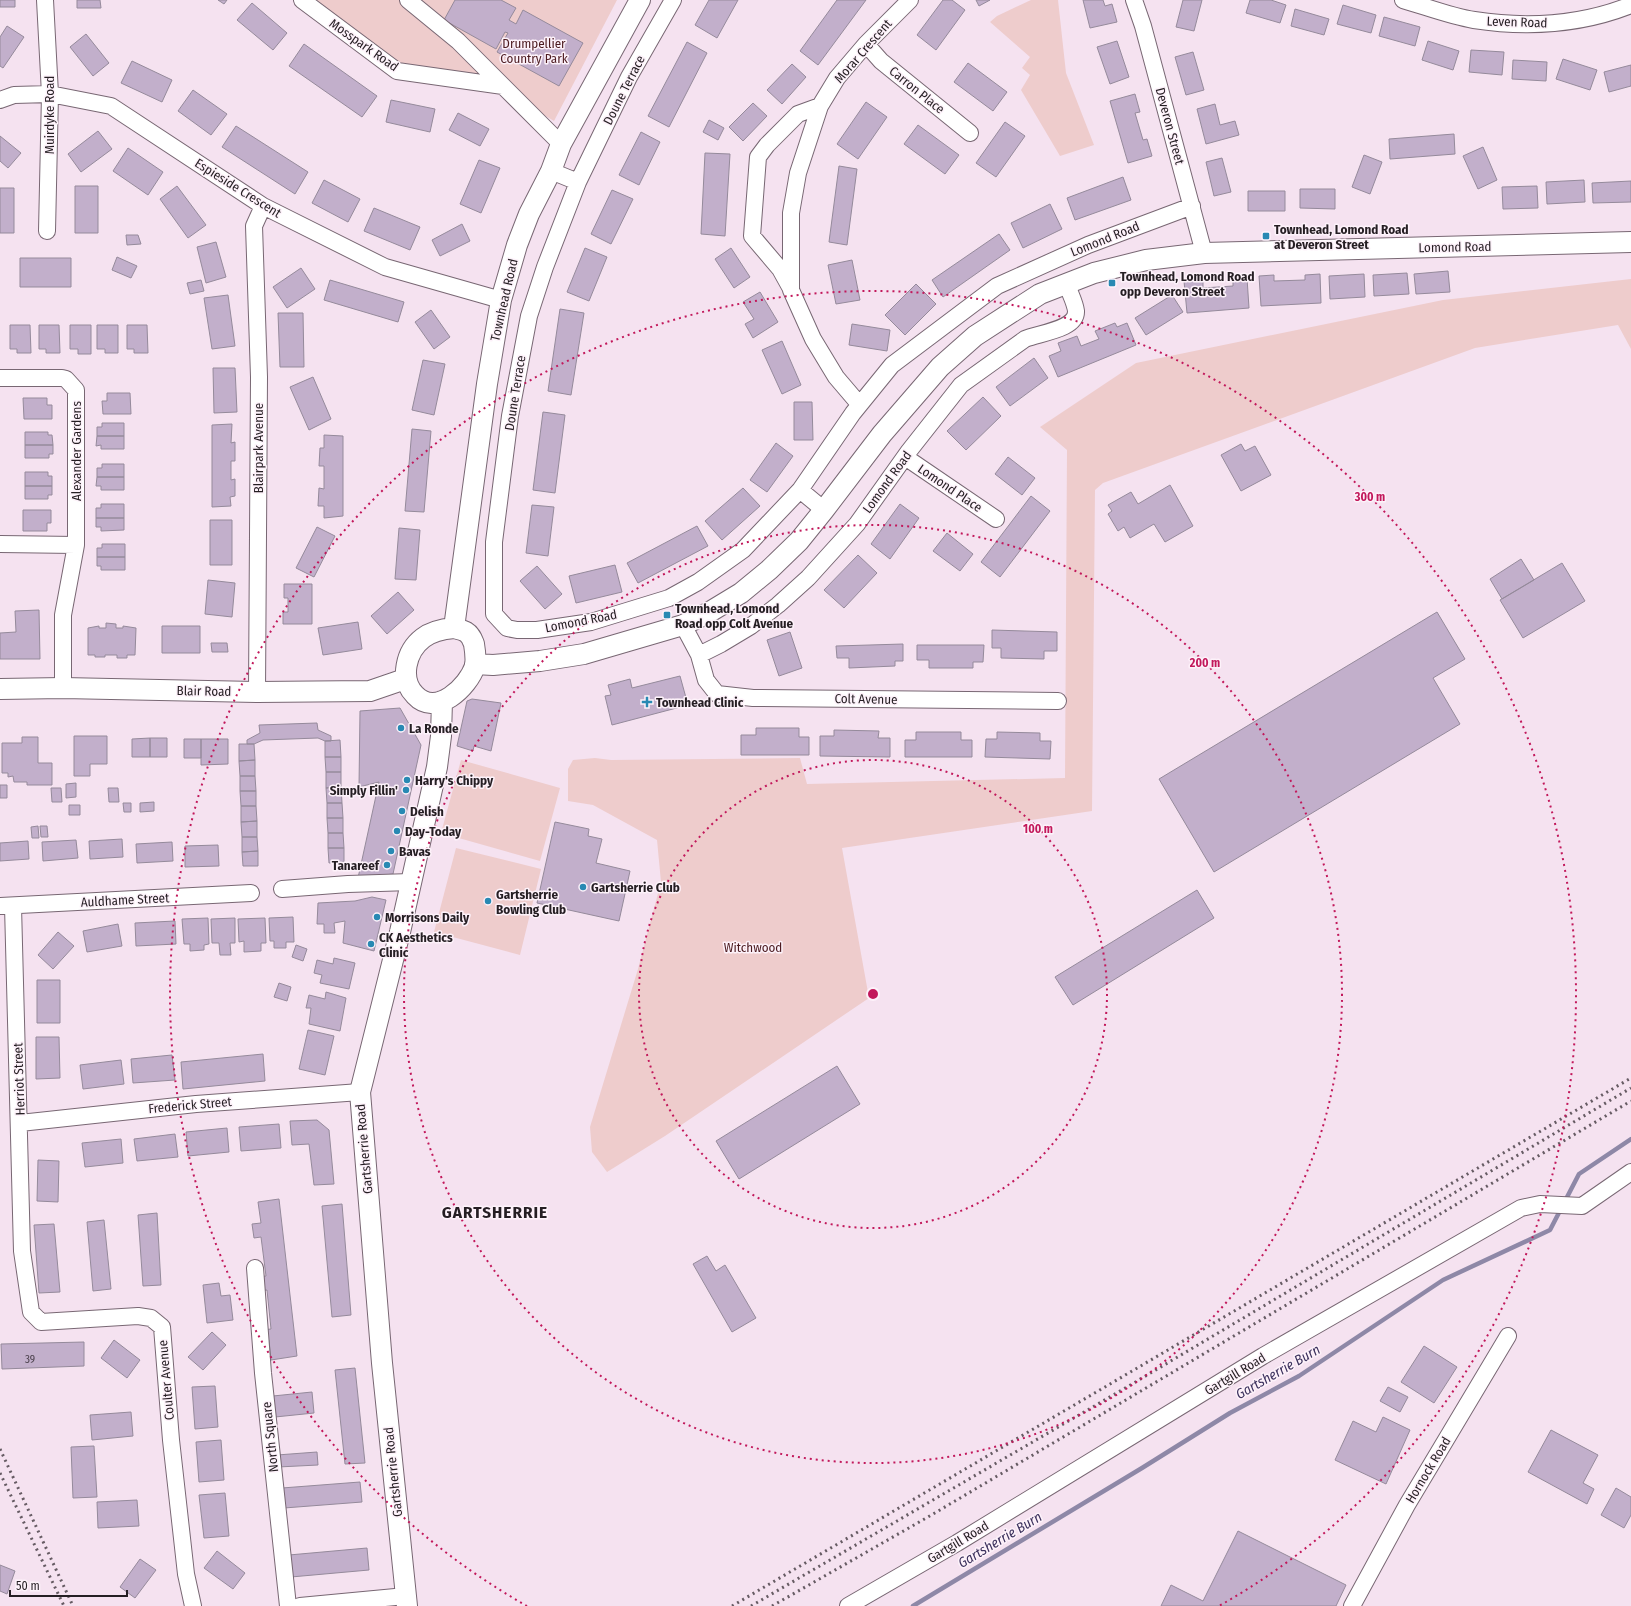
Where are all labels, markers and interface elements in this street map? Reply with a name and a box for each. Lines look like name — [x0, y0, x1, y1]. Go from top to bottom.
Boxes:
street label: Leven Road — [1486, 13, 1548, 31]
street label: Morar Crescent — [831, 15, 895, 86]
street label: Mosspark Road — [327, 16, 401, 74]
park label: Drumpellier Country Park — [500, 36, 569, 66]
street label: Doune Terrace — [600, 53, 648, 127]
street label: Carron Place — [886, 63, 948, 117]
street label: Muirdyke Road — [42, 76, 57, 154]
street label: Deveron Street — [1153, 86, 1188, 167]
street label: Espieside Crescent — [192, 155, 285, 221]
street label: Lomond Road — [1068, 218, 1142, 260]
place label: Townhead, Lomond Road at Deveron Street — [1274, 222, 1409, 252]
marker: Townhead, Lomond Road at Deveron Street — [1261, 231, 1271, 241]
street label: Lomond Road — [1418, 239, 1492, 255]
street label: Townhead Road — [487, 257, 521, 343]
place label: Townhead, Lomond Road opp Deveron Street — [1120, 269, 1255, 299]
marker: Townhead, Lomond Road opp Deveron Street — [1107, 278, 1117, 288]
street label: Doune Terrace — [502, 354, 528, 432]
street label: Alexander Gardens — [69, 401, 84, 501]
street label: Blairpark Avenue — [251, 403, 266, 493]
street label: Lomond Road — [859, 448, 915, 516]
street label: Lomond Place — [915, 461, 985, 515]
text: 300 m — [1354, 490, 1385, 504]
place label: Townhead, Lomond Road opp Colt Avenue — [675, 601, 794, 631]
street label: Lomond Road — [544, 607, 618, 635]
marker: Townhead, Lomond Road opp Colt Avenue — [662, 610, 672, 620]
text: 200 m — [1189, 656, 1220, 670]
street label: Blair Road — [177, 683, 231, 699]
street label: Colt Avenue — [834, 691, 898, 707]
place label: Townhead Clinic — [656, 695, 744, 710]
marker: Townhead Clinic — [641, 696, 653, 708]
place label: La Ronde — [409, 721, 459, 736]
marker: La Ronde — [396, 723, 406, 733]
place label: Harry's Chippy — [415, 773, 494, 788]
marker: Harry's Chippy — [402, 775, 412, 785]
place label: Simply Fillin' — [330, 783, 398, 798]
marker: Simply Fillin' — [401, 785, 411, 795]
place label: Delish — [410, 804, 444, 819]
marker: Delish — [397, 806, 407, 816]
text: 100 m — [1023, 822, 1053, 836]
place label: Day-Today — [405, 824, 462, 839]
marker: Day-Today — [392, 826, 402, 836]
place label: Bavas — [399, 844, 431, 859]
marker: Bavas — [386, 846, 396, 856]
place label: Tanareef — [332, 858, 381, 873]
marker: Tanareef — [382, 860, 392, 870]
place label: Gartsherrie Club — [591, 880, 680, 895]
marker: Gartsherrie Club — [578, 882, 588, 892]
place label: Gartsherrie Bowling Club — [496, 887, 566, 917]
street label: Auldhame Street — [80, 890, 170, 910]
marker: Gartsherrie Bowling Club — [483, 896, 493, 906]
place label: Morrisons Daily — [385, 910, 470, 925]
marker: Morrisons Daily — [372, 912, 382, 922]
place label: CK Aesthetics Clinic — [379, 930, 453, 960]
marker: CK Aesthetics Clinic — [366, 939, 376, 949]
park label: Witchwood — [724, 940, 782, 955]
centre of rings — [866, 987, 880, 1001]
street label: Herriot Street — [10, 1042, 28, 1116]
street label: Frederick Street — [148, 1094, 233, 1116]
street label: Gartsherrie Road — [353, 1103, 375, 1195]
district label: GARTSHERRIE — [442, 1202, 548, 1223]
street label: Coulter Avenue — [155, 1339, 177, 1421]
water label: Gartsherrie Burn — [1233, 1341, 1323, 1403]
street label: Gartgill Road — [1202, 1350, 1268, 1398]
house number: 39 — [25, 1353, 35, 1366]
street label: North Square — [259, 1401, 281, 1473]
street label: Gartsherrie Road — [381, 1426, 405, 1518]
street label: Hornock Road — [1402, 1434, 1454, 1506]
water label: Gartsherrie Burn — [955, 1508, 1045, 1572]
street label: Gartgill Road — [925, 1518, 991, 1566]
scale bar — [10, 1572, 127, 1598]
text: 50 m — [16, 1579, 40, 1593]

